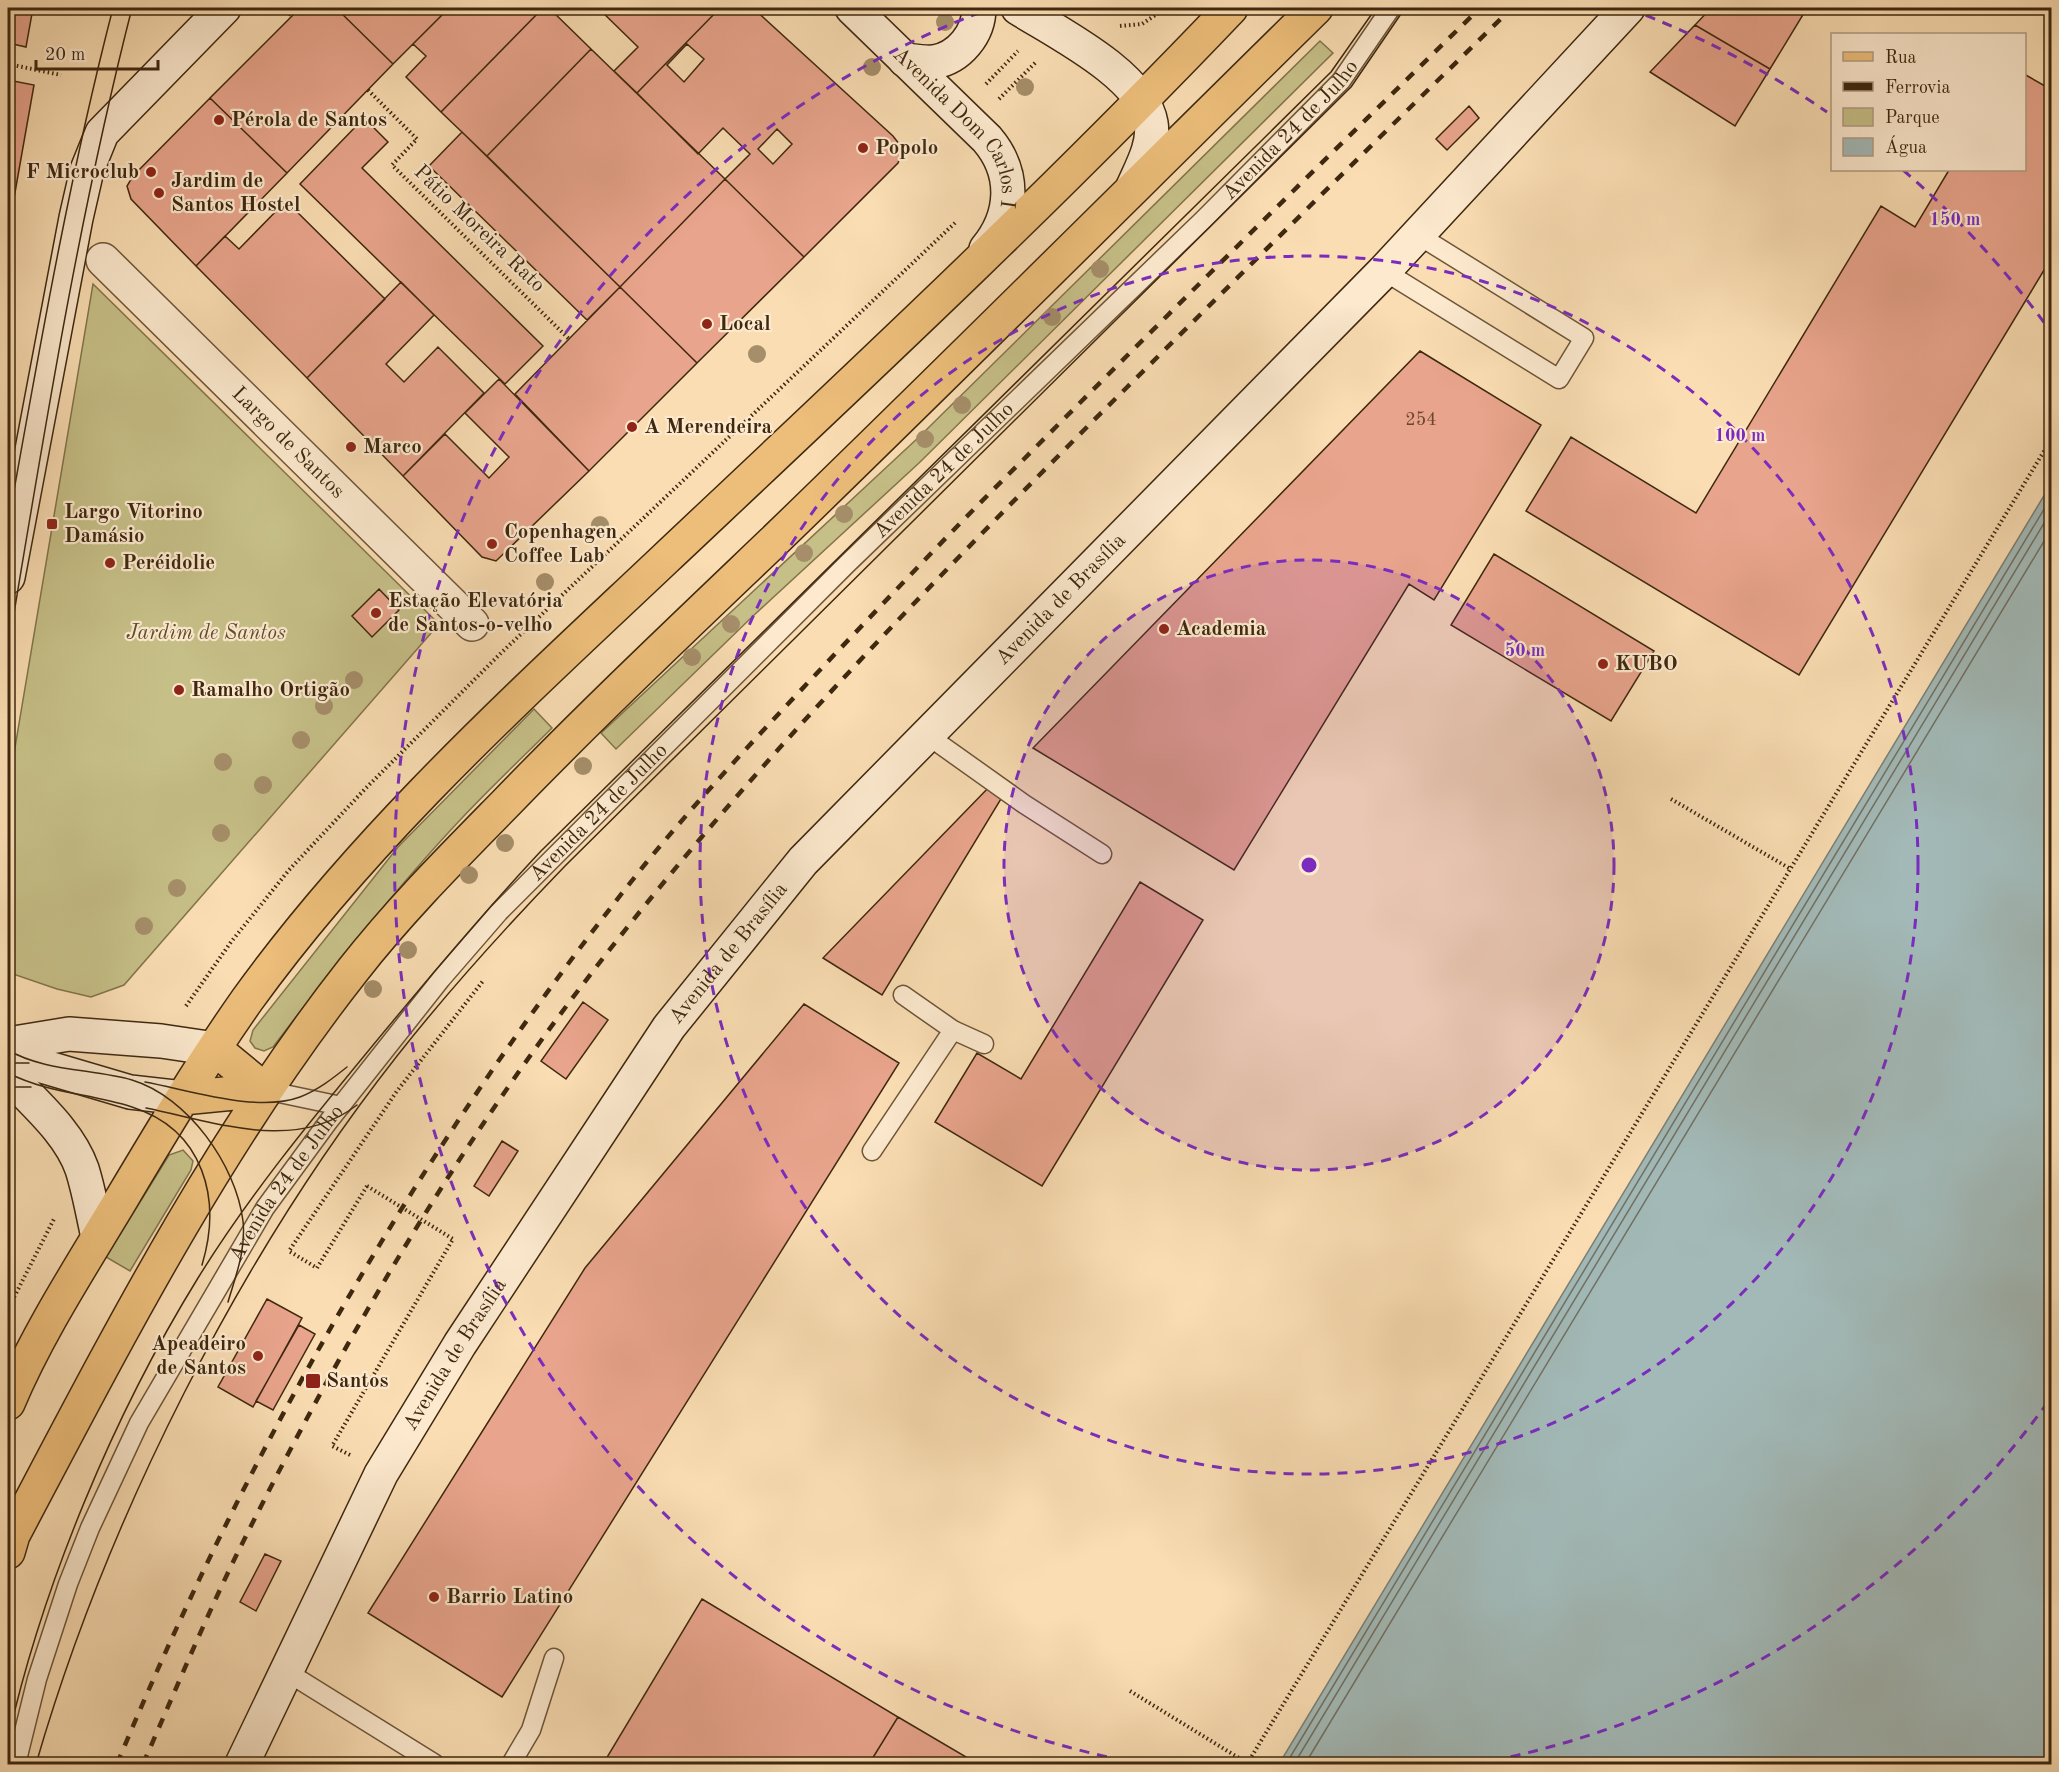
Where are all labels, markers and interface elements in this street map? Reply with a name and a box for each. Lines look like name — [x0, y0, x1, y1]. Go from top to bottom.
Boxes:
scale bar — [36, 33, 158, 71]
legend — [1831, 33, 2026, 171]
street label: Avenida Dom Carlos I — [889, 43, 1019, 210]
text: 20 m — [45, 46, 85, 64]
text: Rua — [1885, 49, 1916, 67]
street label: Avenida 24 de Julho — [1219, 56, 1362, 204]
text: Ferrovia — [1885, 79, 1950, 97]
text: Parque — [1885, 109, 1940, 127]
place label: Pérola de Santos — [231, 110, 387, 131]
marker: Pérola de Santos — [212, 113, 226, 127]
text: Água — [1885, 135, 1927, 157]
place label: Popolo — [875, 138, 938, 159]
marker: Popolo — [856, 141, 870, 155]
street label: Pátio Moreira Rato — [409, 161, 549, 297]
place label: F Microclub — [26, 162, 139, 183]
marker: F Microclub — [144, 165, 158, 179]
place label: Jardim de Santos Hostel — [171, 171, 300, 216]
marker: Jardim de Santos Hostel — [152, 186, 166, 200]
text: 150 m — [1930, 211, 1980, 229]
place label: Local — [719, 314, 771, 335]
marker: Local — [700, 317, 714, 331]
street label: Largo de Santos — [228, 383, 348, 502]
street label: Avenida 24 de Julho — [870, 398, 1018, 542]
house number: 254 — [1405, 411, 1437, 429]
place label: A Merendeira — [644, 417, 773, 438]
marker: A Merendeira — [625, 420, 639, 434]
text: 100 m — [1715, 427, 1765, 445]
place label: Marco — [363, 437, 422, 458]
marker: Marco — [344, 440, 358, 454]
place label: Largo Vitorino Damásio — [64, 502, 203, 547]
marker: Largo Vitorino Damásio — [45, 517, 59, 531]
place label: Copenhagen Coffee Lab — [504, 522, 617, 567]
street label: Avenida de Brasília — [992, 530, 1130, 669]
marker: Copenhagen Coffee Lab — [485, 537, 499, 551]
place label: Peréidolie — [122, 553, 215, 574]
marker: Peréidolie — [103, 556, 117, 570]
place label: Estação Elevatória de Santos-o-velho — [388, 591, 563, 636]
marker: Estação Elevatória de Santos-o-velho — [369, 606, 383, 620]
place label: Academia — [1176, 619, 1267, 640]
marker: Academia — [1157, 622, 1171, 636]
park label: Jardim de Santos — [126, 623, 286, 644]
text: 50 m — [1505, 642, 1545, 660]
place label: KUBO — [1615, 654, 1678, 675]
marker: KUBO — [1596, 657, 1610, 671]
place label: Ramalho Ortigão — [191, 680, 350, 701]
marker: Ramalho Ortigão — [172, 683, 186, 697]
street label: Avenida 24 de Julho — [525, 739, 672, 886]
centre of rings — [1299, 855, 1319, 875]
street label: Avenida de Brasília — [665, 879, 792, 1028]
street label: Avenida 24 de Julho — [225, 1101, 348, 1266]
street label: Avenida de Brasília — [399, 1275, 511, 1434]
place label: Apeadeiro de Santos — [151, 1334, 246, 1379]
marker: Apeadeiro de Santos — [251, 1349, 265, 1363]
place label: Santos — [326, 1371, 389, 1392]
marker: Santos — [304, 1372, 322, 1390]
place label: Barrio Latino — [446, 1587, 573, 1608]
marker: Barrio Latino — [427, 1590, 441, 1604]

